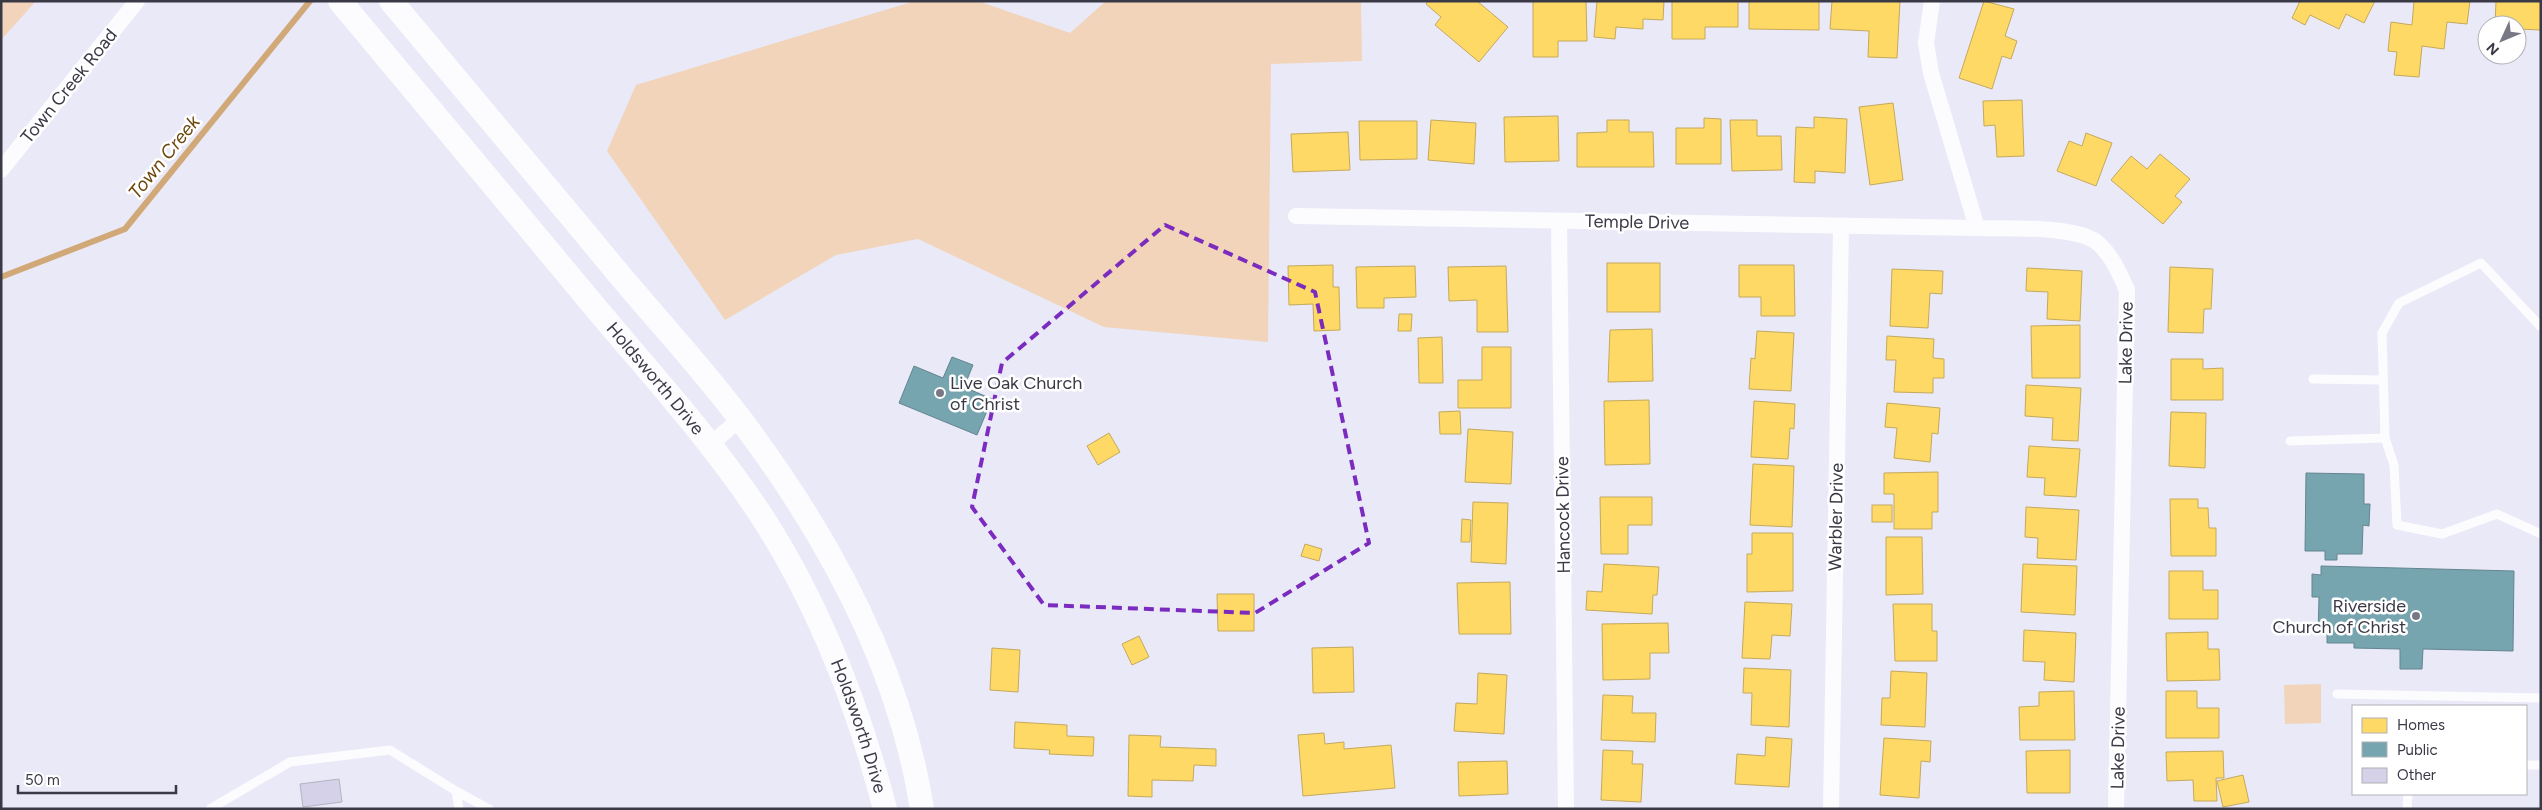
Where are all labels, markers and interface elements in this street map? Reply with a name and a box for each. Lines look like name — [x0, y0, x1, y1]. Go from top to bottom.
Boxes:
north arrow — [2477, 15, 2527, 65]
street label: Town Creek Road — [16, 24, 122, 148]
text: N — [2483, 39, 2503, 58]
water label: Town Creek — [123, 110, 205, 203]
street label: Temple Drive — [1585, 210, 1690, 234]
street label: Lake Drive — [2114, 301, 2138, 385]
street label: Holdsworth Drive — [602, 318, 709, 440]
place label: Live Oak Church of Christ — [950, 372, 1082, 415]
marker: Live Oak Church of Christ — [934, 387, 946, 399]
street label: Hancock Drive — [1551, 456, 1575, 574]
street label: Warbler Drive — [1824, 463, 1848, 571]
place label: Riverside Church of Christ — [2273, 595, 2406, 638]
marker: Riverside Church of Christ — [2410, 610, 2422, 622]
street label: Holdsworth Drive — [826, 656, 891, 796]
legend — [2352, 705, 2527, 795]
street label: Lake Drive — [2106, 706, 2130, 790]
text: Homes — [2397, 716, 2445, 734]
text: Public — [2397, 741, 2438, 759]
scale bar — [18, 762, 175, 794]
text: Other — [2397, 766, 2436, 784]
text: 50 m — [25, 771, 60, 789]

